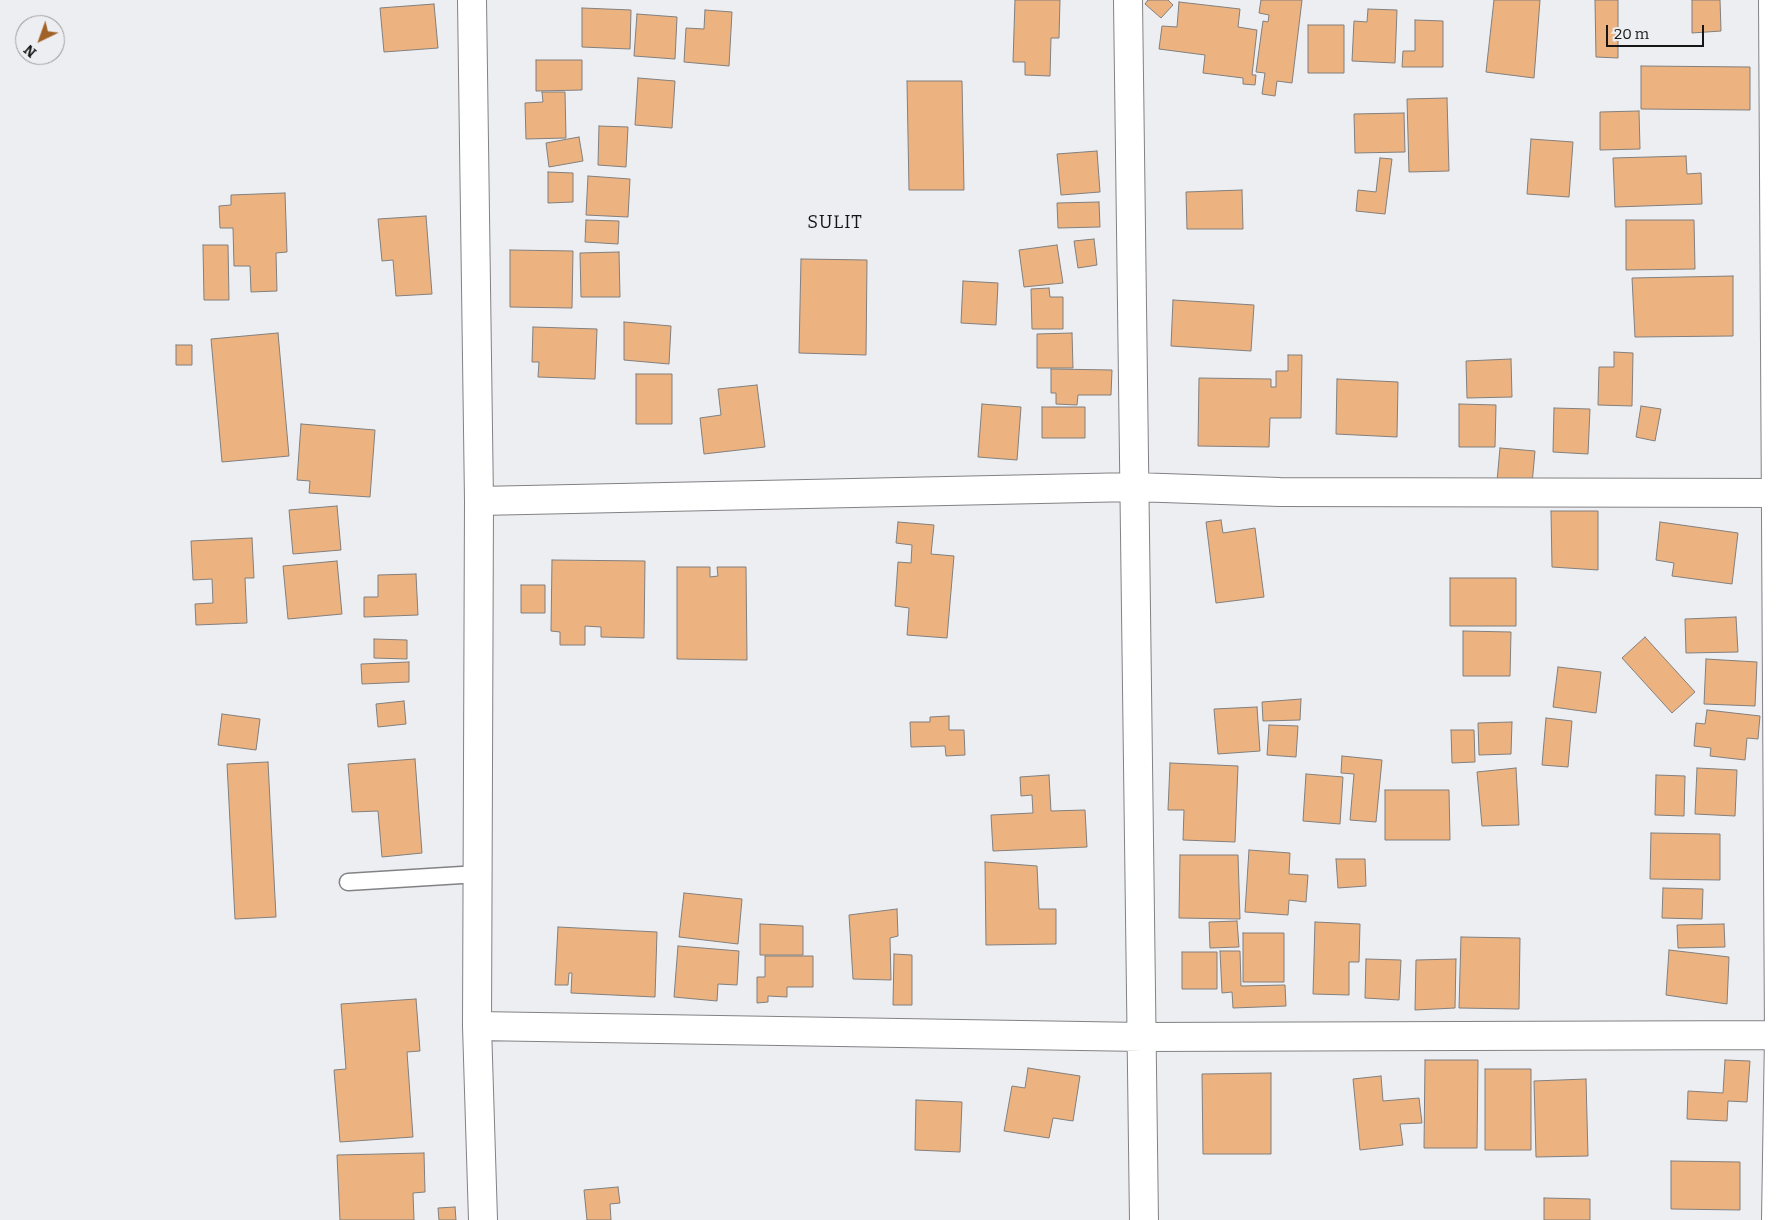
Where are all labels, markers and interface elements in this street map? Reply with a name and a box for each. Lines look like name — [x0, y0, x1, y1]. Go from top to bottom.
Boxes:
north arrow — [15, 15, 65, 65]
scale bar — [1609, 15, 1706, 47]
text: 20 m — [1614, 25, 1649, 43]
text: N — [21, 41, 40, 61]
district label: SULIT — [807, 212, 863, 234]

